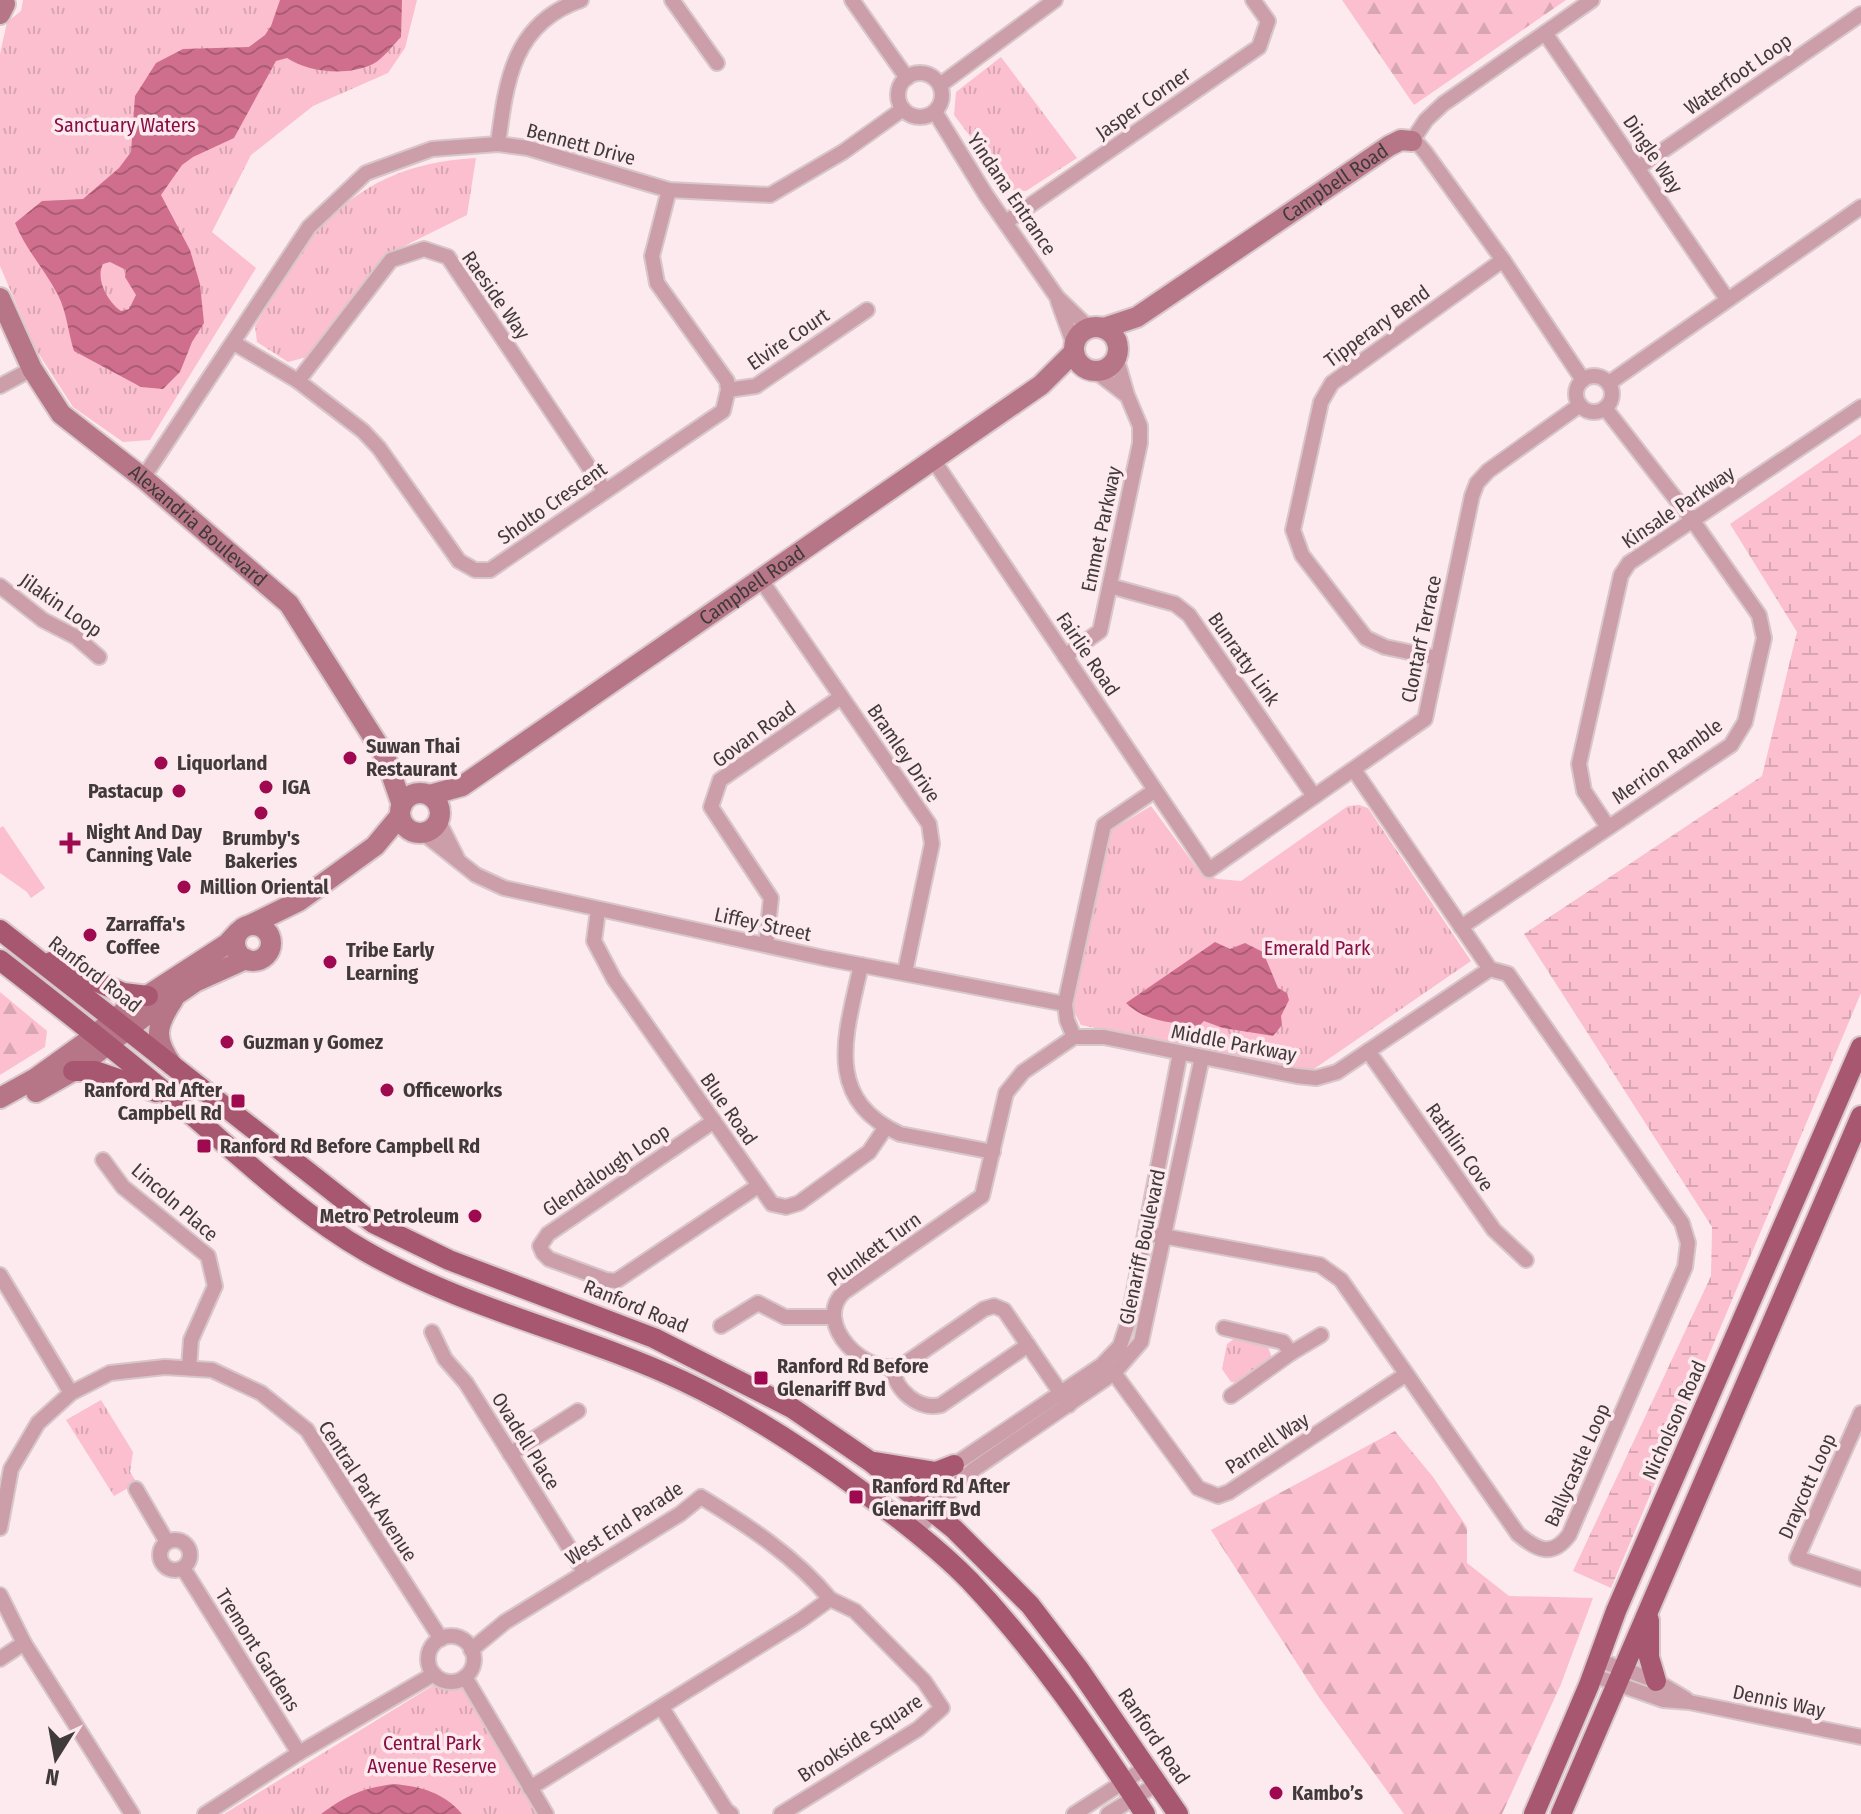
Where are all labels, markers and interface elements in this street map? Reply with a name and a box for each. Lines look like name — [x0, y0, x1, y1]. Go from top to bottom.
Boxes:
street label: Waterfoot Loop — [1680, 28, 1796, 120]
street label: Jasper Corner — [1091, 61, 1195, 145]
street label: Dingle Way — [1618, 110, 1688, 198]
park label: Sanctuary Waters — [54, 113, 196, 137]
street label: Bennett Drive — [524, 118, 638, 170]
street label: Yindana Entrance — [962, 128, 1062, 260]
street label: Campbell Road — [1277, 138, 1393, 227]
street label: Raeside Way — [457, 246, 535, 344]
street label: Tipperary Bend — [1320, 280, 1434, 372]
street label: Elvire Court — [743, 303, 834, 375]
street label: Sholto Crescent — [493, 456, 612, 549]
street label: Alexandria Boulevard — [124, 460, 272, 591]
street label: Kinsale Parkway — [1617, 460, 1739, 553]
street label: Emmet Parkway — [1076, 464, 1126, 594]
street label: Campbell Road — [695, 540, 809, 630]
street label: Jilakin Loop — [15, 568, 107, 642]
street label: Clontarf Terrace — [1396, 573, 1446, 705]
street label: Fairlie Road — [1051, 608, 1125, 700]
street label: Bunratty Link — [1203, 608, 1285, 711]
street label: Govan Road — [708, 696, 800, 772]
street label: Bramley Drive — [862, 699, 946, 807]
street label: Merrion Ramble — [1607, 713, 1727, 809]
place label: Suwan Thai Restaurant — [366, 734, 460, 781]
marker: Suwan Thai Restaurant — [341, 749, 359, 767]
place label: Liquorland — [177, 751, 267, 775]
marker: Liquorland — [152, 754, 170, 772]
place label: IGA — [282, 775, 311, 799]
marker: IGA — [257, 778, 275, 796]
place label: Pastacup — [88, 779, 163, 803]
marker: Pastacup — [170, 782, 188, 800]
marker: Brumby's Bakeries — [252, 804, 270, 822]
place label: Night And Day Canning Vale — [86, 820, 203, 867]
place label: Brumby's Bakeries — [222, 826, 300, 873]
marker: Night And Day Canning Vale — [61, 834, 79, 852]
place label: Million Oriental — [200, 875, 329, 899]
marker: Million Oriental — [175, 878, 193, 896]
street label: Liffey Street — [712, 902, 814, 946]
place label: Zarraffa's Coffee — [106, 912, 185, 959]
marker: Zarraffa's Coffee — [81, 926, 99, 944]
street label: Ranford Road — [44, 930, 146, 1018]
park label: Emerald Park — [1264, 936, 1371, 960]
place label: Tribe Early Learning — [346, 938, 435, 985]
marker: Tribe Early Learning — [321, 953, 339, 971]
street label: Middle Parkway — [1169, 1019, 1299, 1067]
place label: Guzman y Gomez — [243, 1030, 384, 1054]
marker: Guzman y Gomez — [218, 1033, 236, 1051]
street label: Blue Road — [695, 1068, 763, 1150]
place label: Ranford Rd After Campbell Rd — [84, 1078, 223, 1125]
place label: Officeworks — [403, 1078, 502, 1102]
marker: Officeworks — [378, 1081, 396, 1099]
marker: Ranford Rd After Campbell Rd — [229, 1092, 247, 1110]
street label: Rathlin Cove — [1421, 1098, 1499, 1196]
street label: Glendalough Loop — [538, 1119, 674, 1221]
place label: Ranford Rd Before Campbell Rd — [220, 1134, 480, 1158]
marker: Ranford Rd Before Campbell Rd — [195, 1137, 213, 1155]
street label: Lincoln Place — [127, 1158, 223, 1246]
street label: Glenariff Boulevard — [1114, 1167, 1170, 1327]
place label: Metro Petroleum — [320, 1204, 459, 1228]
marker: Metro Petroleum — [466, 1207, 484, 1225]
street label: Plunkett Turn — [823, 1207, 925, 1291]
street label: Ranford Road — [580, 1274, 692, 1338]
place label: Ranford Rd Before Glenariff Bvd — [777, 1354, 929, 1401]
street label: Nicholson Road — [1637, 1357, 1711, 1483]
marker: Ranford Rd Before Glenariff Bvd — [752, 1369, 770, 1387]
street label: Ovadell Place — [487, 1388, 565, 1494]
street label: Ballycastle Loop — [1539, 1400, 1615, 1530]
street label: Parnell Way — [1221, 1407, 1313, 1479]
street label: Central Park Avenue — [314, 1416, 422, 1566]
street label: Draycott Loop — [1773, 1430, 1841, 1542]
place label: Ranford Rd After Glenariff Bvd — [872, 1474, 1011, 1521]
street label: West End Parade — [561, 1476, 687, 1570]
marker: Ranford Rd After Glenariff Bvd — [847, 1488, 865, 1506]
street label: Tremont Gardens — [211, 1584, 305, 1716]
street label: Dennis Way — [1731, 1680, 1827, 1722]
street label: Ranford Road — [1113, 1683, 1195, 1789]
street label: Brookside Square — [793, 1689, 927, 1787]
north arrow — [16, 1718, 96, 1798]
park label: Central Park Avenue Reserve — [367, 1731, 497, 1778]
text: N — [43, 1763, 61, 1792]
place label: Kambo’s — [1292, 1781, 1363, 1805]
marker: Kambo’s — [1267, 1784, 1285, 1802]

